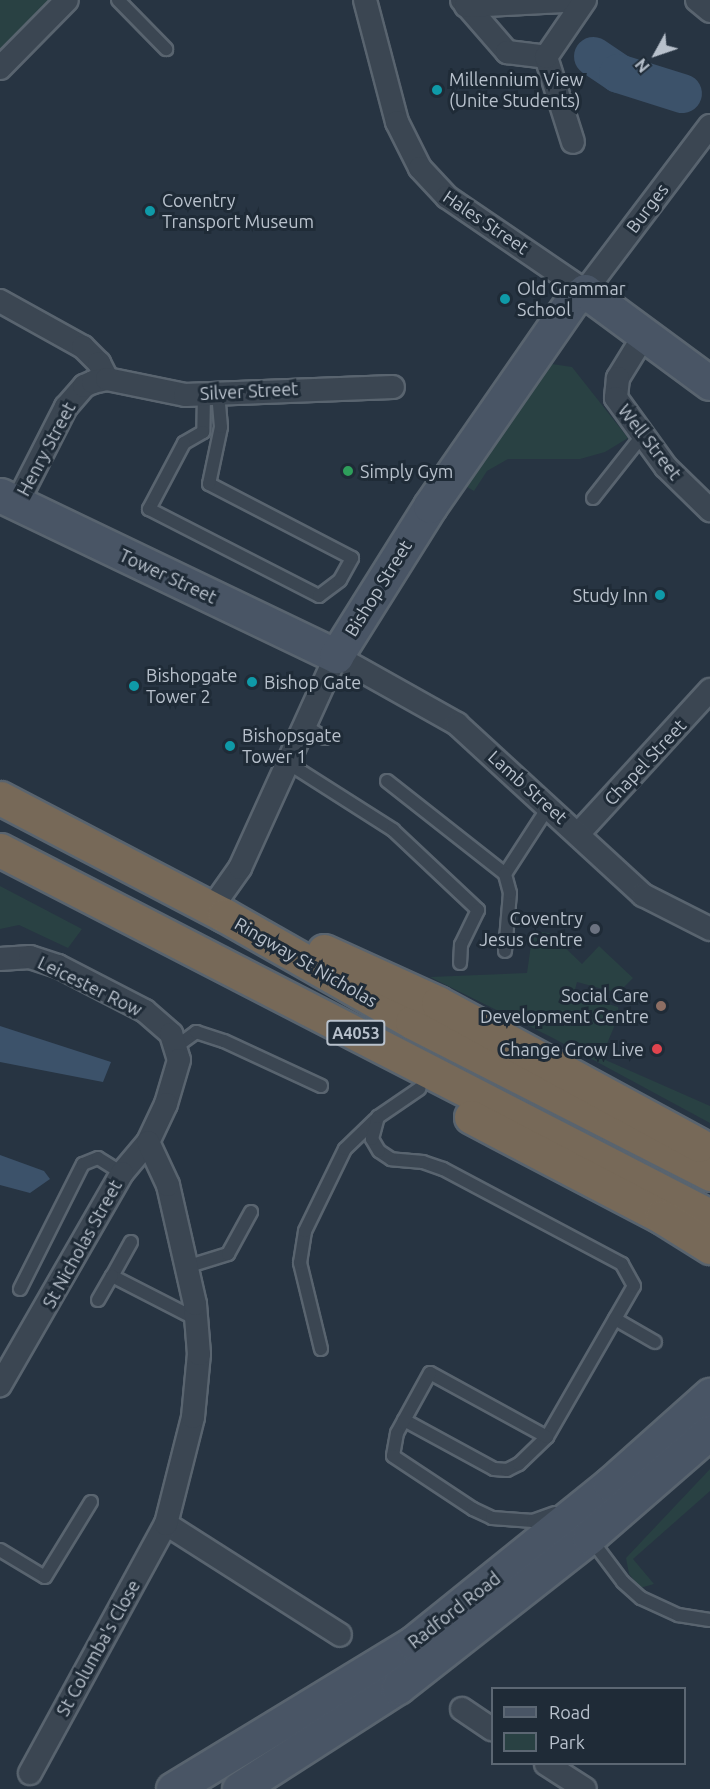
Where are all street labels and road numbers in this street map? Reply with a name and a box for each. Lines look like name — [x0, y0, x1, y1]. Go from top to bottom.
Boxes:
street label: Burges — [621, 179, 673, 237]
street label: Hales Street — [439, 185, 533, 259]
street label: Silver Street — [199, 378, 299, 404]
street label: Henry Street — [12, 398, 80, 500]
street label: Well Street — [614, 400, 686, 484]
street label: Bishop Street — [340, 536, 416, 640]
street label: Tower Street — [116, 544, 220, 608]
street label: Chapel Street — [600, 714, 690, 810]
street label: Lamb Street — [484, 746, 572, 828]
street label: Ringway St Nicholas — [231, 912, 381, 1012]
street label: Leicester Row — [34, 952, 146, 1020]
road number: A4053 — [326, 1020, 386, 1046]
street label: St Nicholas Street — [38, 1176, 126, 1312]
street label: Radford Road — [404, 1567, 504, 1653]
street label: St Columba's Close — [52, 1576, 144, 1720]

